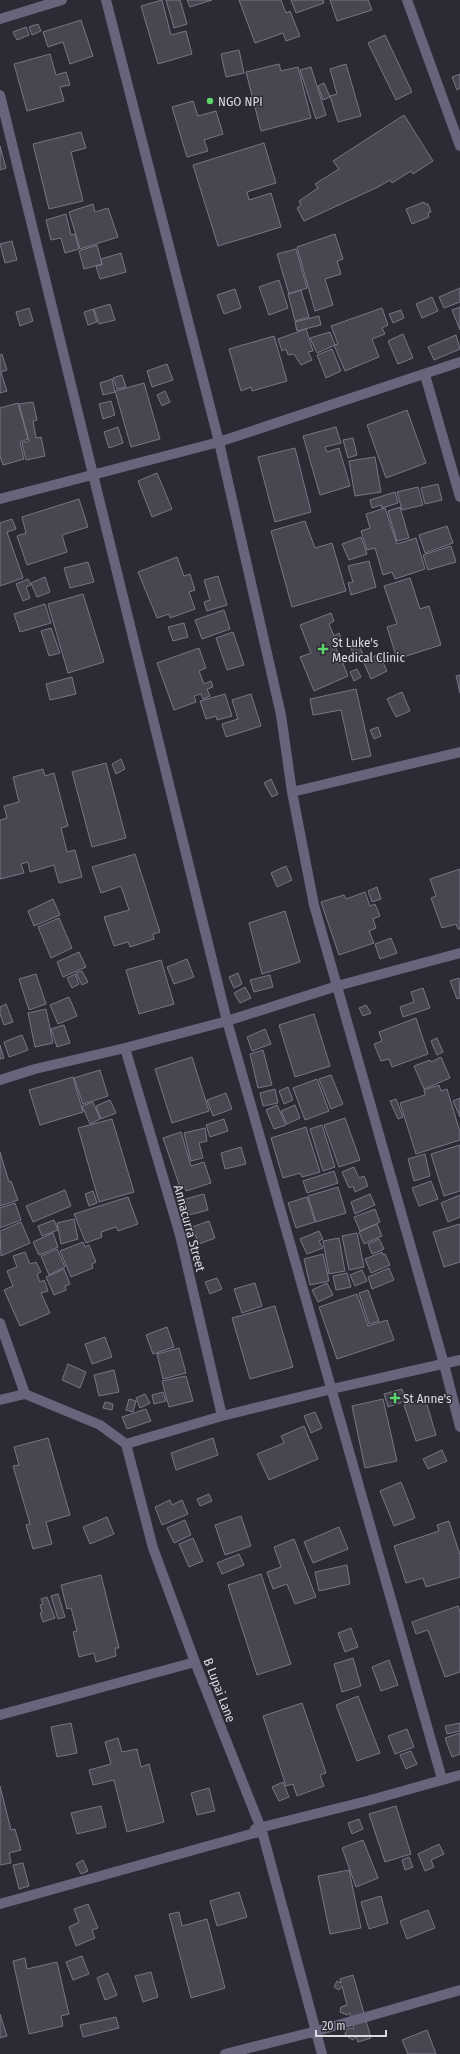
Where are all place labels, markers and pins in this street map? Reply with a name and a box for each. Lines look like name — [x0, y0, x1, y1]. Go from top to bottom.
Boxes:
place label: NGO NPI — [218, 94, 263, 109]
marker: NGO NPI — [205, 96, 215, 106]
place label: St Luke's Medical Clinic — [332, 635, 405, 665]
marker: St Luke's Medical Clinic — [317, 643, 329, 655]
place label: St Anne's — [403, 1391, 452, 1406]
marker: St Anne's — [390, 1393, 400, 1403]

